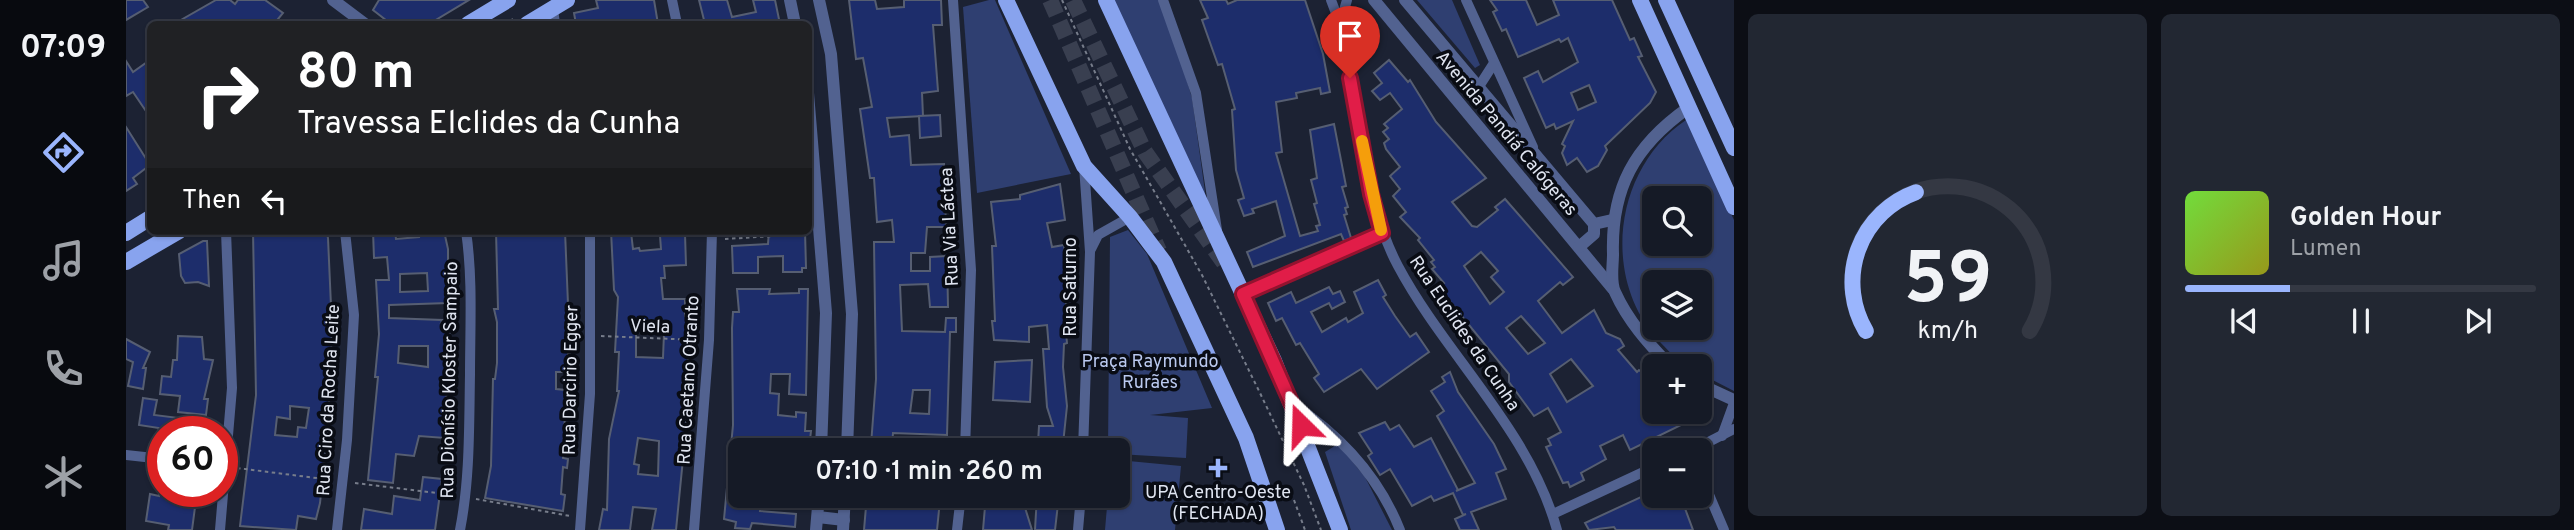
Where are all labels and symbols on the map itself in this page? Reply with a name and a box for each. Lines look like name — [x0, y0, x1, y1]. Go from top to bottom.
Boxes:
pin — [1320, 6, 1380, 78]
street label: Avenida Pandiá Calógeras — [1430, 47, 1582, 221]
street label: Rua Via Láctea — [936, 167, 965, 287]
street label: Rua Saturno — [1060, 237, 1083, 337]
street label: Rua Euclides da Cunha — [1403, 252, 1524, 416]
street label: Rua Dionísio Kloster Sampaio — [437, 261, 464, 499]
street label: Rua Caetano Otranto — [674, 295, 705, 465]
street label: Rua Ciro da Rocha Leite — [313, 304, 346, 497]
street label: Rua Darcirio Egger — [559, 305, 584, 455]
street label: Viela — [629, 315, 670, 340]
park label: Praça Raymundo Rurães — [1081, 351, 1219, 395]
position arrow — [1264, 388, 1338, 462]
speed limit sign: 60 — [147, 416, 238, 507]
marker: UPA Centro-Oeste (FECHADA) — [1208, 458, 1228, 478]
place label: UPA Centro-Oeste (FECHADA) — [1145, 482, 1291, 526]

